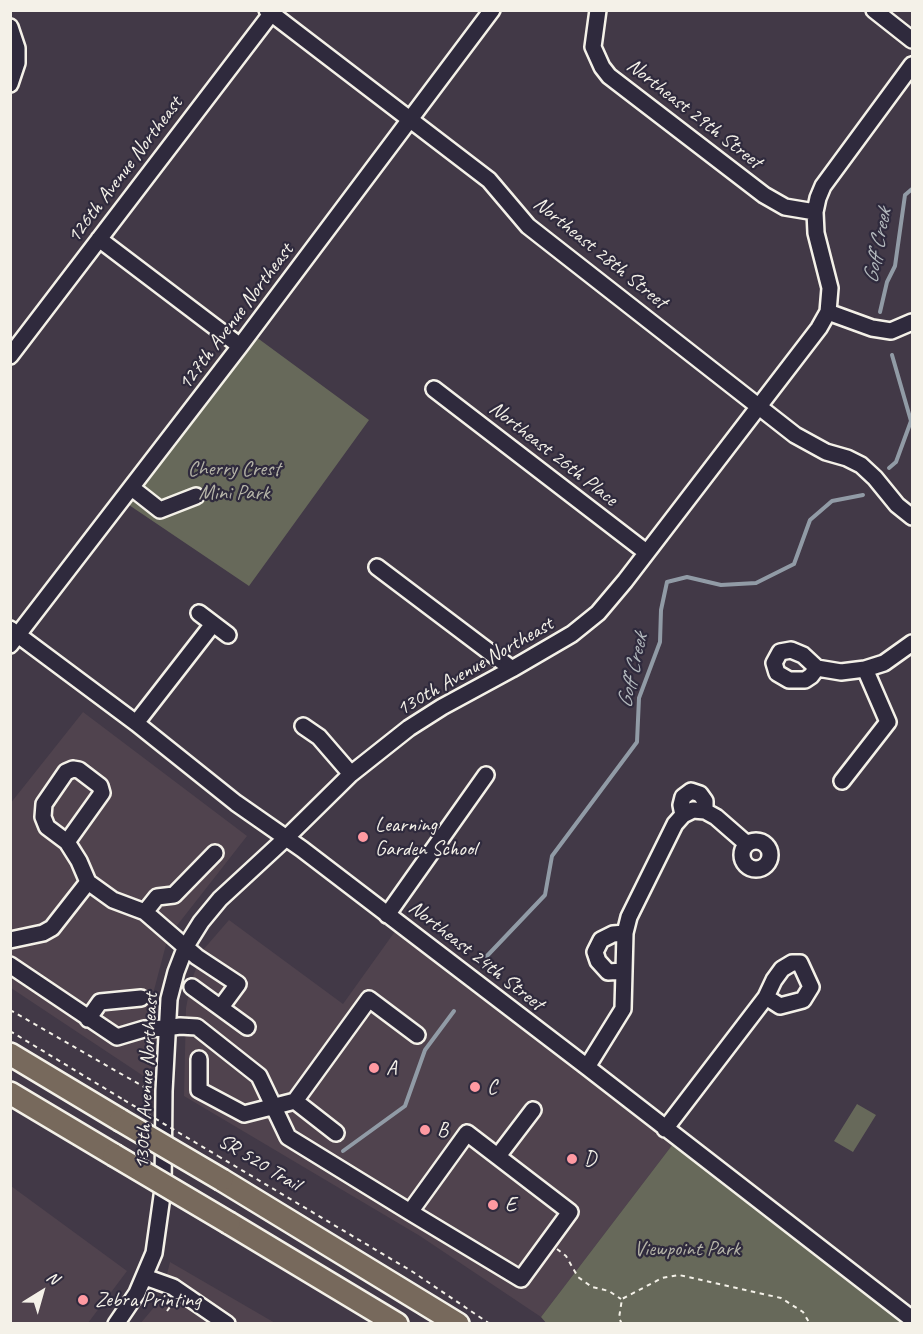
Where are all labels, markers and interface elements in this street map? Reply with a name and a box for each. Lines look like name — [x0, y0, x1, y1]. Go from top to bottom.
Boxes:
street label: Northeast 29th Street — [621, 53, 767, 175]
street label: 126th Avenue Northeast — [62, 92, 188, 248]
street label: Northeast 28th Street — [528, 191, 672, 315]
water label: Goff Creek — [858, 206, 898, 286]
street label: 127th Avenue Northeast — [173, 239, 299, 395]
street label: Northeast 26th Place — [484, 396, 622, 512]
park label: Cherry Crest Mini Park — [188, 456, 280, 506]
street label: 130th Avenue Northeast — [392, 612, 558, 722]
water label: Goff Creek — [612, 631, 654, 711]
place label: Learning Garden School — [375, 812, 477, 862]
marker: Learning Garden School — [356, 830, 370, 844]
street label: Northeast 24th Street — [403, 895, 549, 1017]
street label: 130th Avenue Northeast — [130, 992, 164, 1170]
place label: A — [386, 1055, 397, 1081]
marker: A — [367, 1061, 381, 1075]
place label: C — [487, 1074, 497, 1100]
marker: C — [468, 1080, 482, 1094]
place label: B — [437, 1117, 448, 1143]
marker: B — [418, 1123, 432, 1137]
street label: SR 520 Trail — [213, 1129, 305, 1197]
place label: D — [584, 1146, 596, 1172]
marker: D — [565, 1152, 579, 1166]
place label: E — [505, 1192, 516, 1218]
marker: E — [486, 1198, 500, 1212]
park label: Viewpoint Park — [634, 1236, 740, 1262]
north arrow — [12, 1262, 72, 1322]
text: N — [43, 1267, 63, 1289]
place label: Zebra Printing — [95, 1287, 201, 1313]
marker: Zebra Printing — [76, 1293, 90, 1307]

